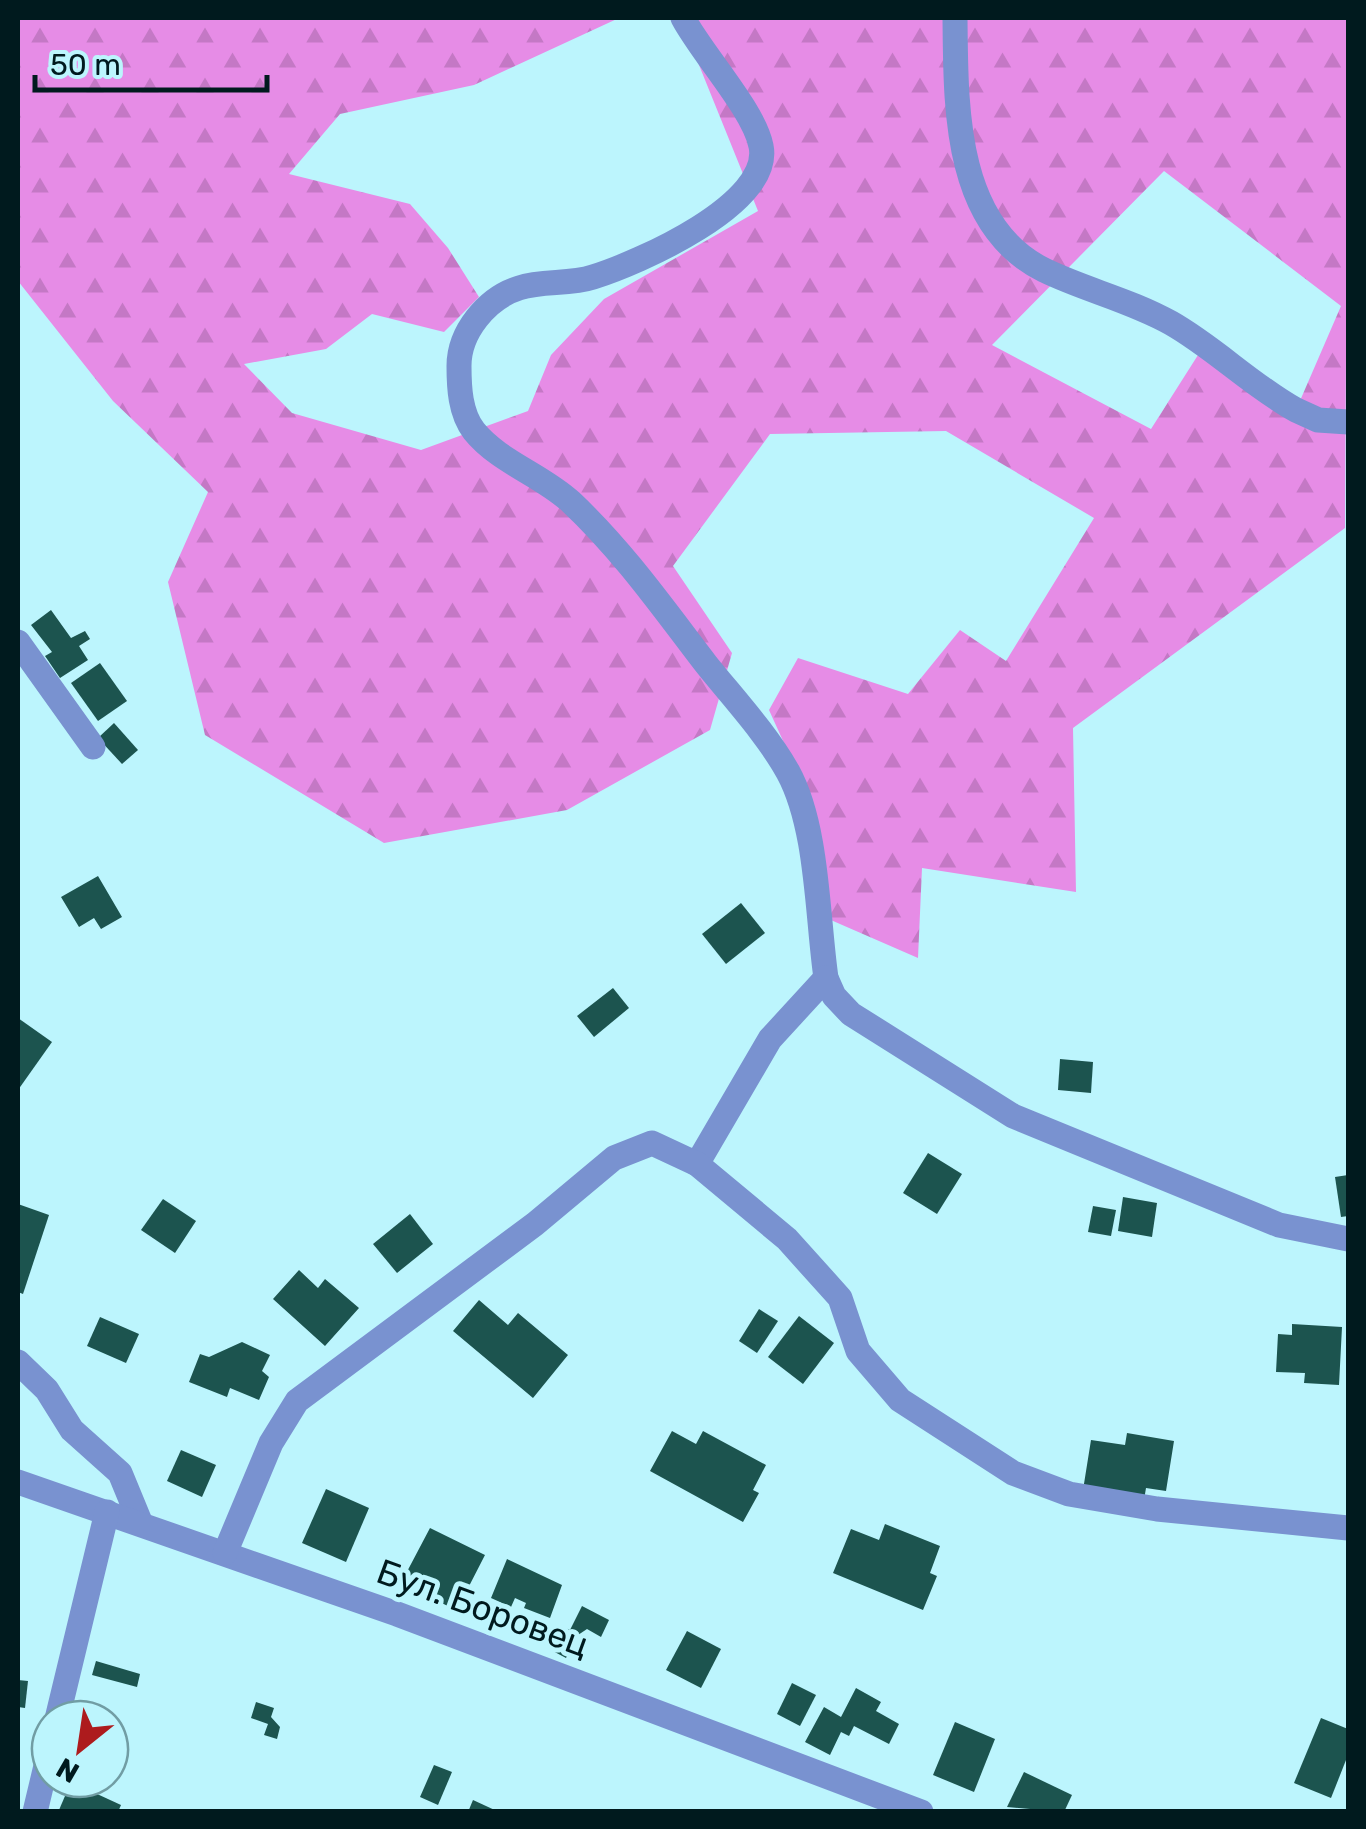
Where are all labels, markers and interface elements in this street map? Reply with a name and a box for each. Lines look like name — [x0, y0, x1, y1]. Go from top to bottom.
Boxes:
scale bar — [35, 30, 268, 92]
text: 50 m — [50, 47, 121, 83]
street label: Бул. Боровец — [371, 1550, 595, 1666]
north arrow — [30, 1699, 130, 1799]
text: N — [51, 1751, 85, 1790]

